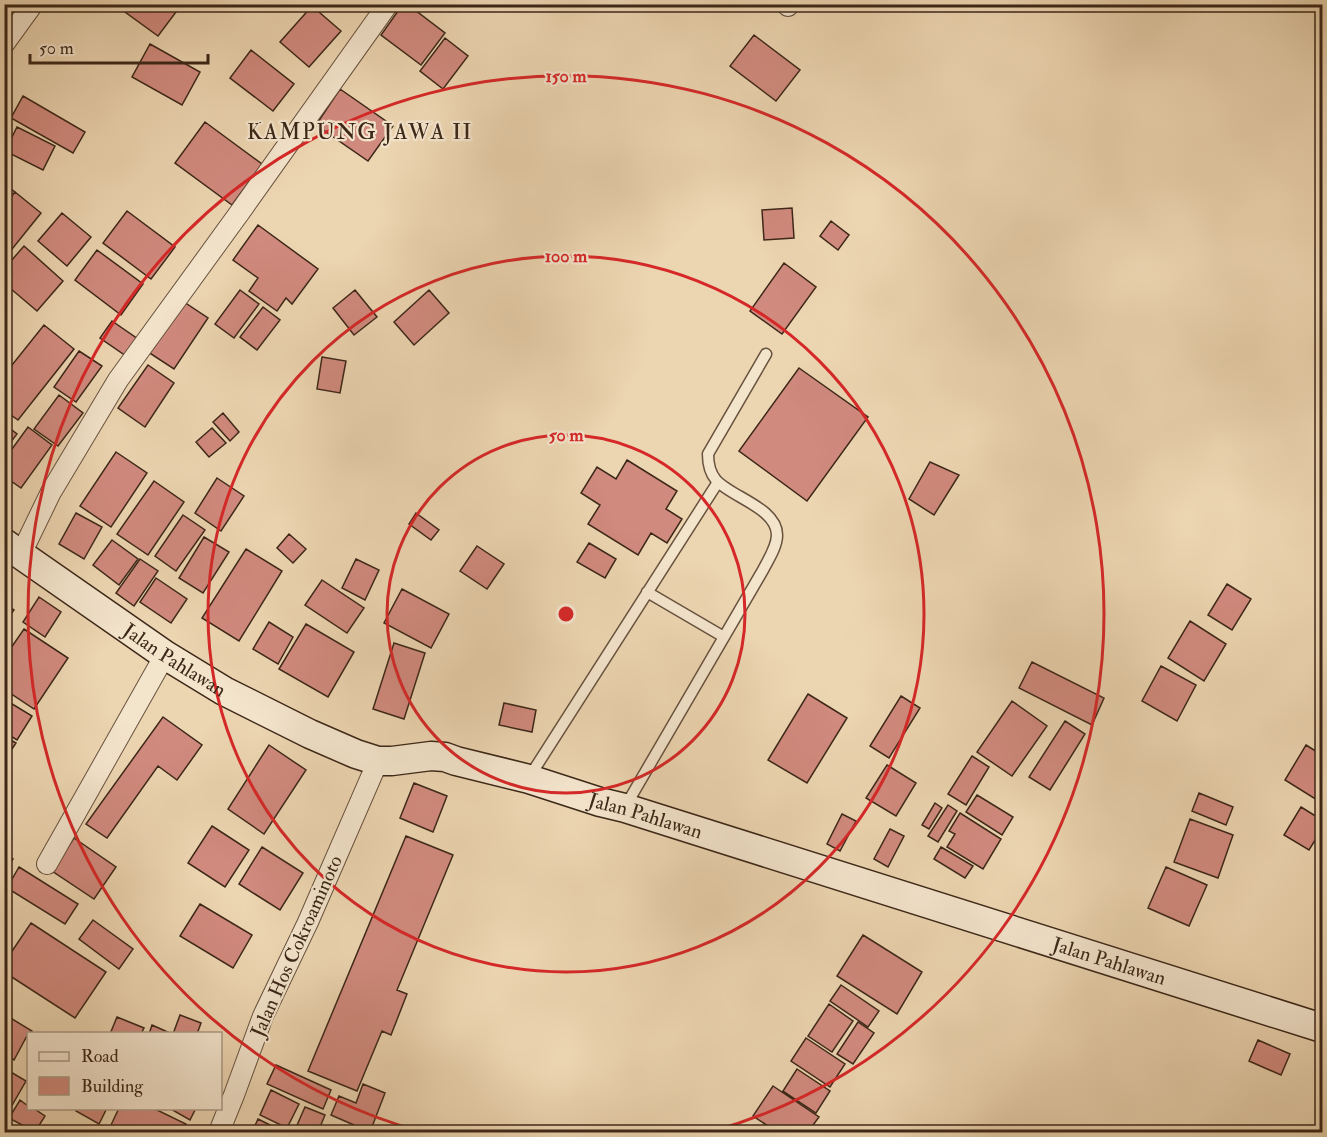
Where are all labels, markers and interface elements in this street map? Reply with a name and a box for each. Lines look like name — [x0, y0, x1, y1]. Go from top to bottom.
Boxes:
scale bar — [30, 27, 208, 65]
text: 50 m — [39, 37, 74, 60]
text: 150 m — [545, 65, 588, 88]
district label: KAMPUNG JAWA II — [247, 118, 473, 146]
text: 100 m — [545, 245, 588, 268]
text: 50 m — [549, 424, 584, 447]
centre of rings — [556, 604, 576, 624]
street label: Jalan Pahlawan — [117, 617, 231, 702]
street label: Jalan Pahlawan — [584, 787, 706, 845]
street label: Jalan Hos Cokroaminoto — [245, 851, 348, 1042]
street label: Jalan Pahlawan — [1048, 931, 1169, 991]
legend — [27, 1032, 222, 1110]
text: Road — [81, 1045, 119, 1068]
text: Building — [81, 1075, 144, 1098]

